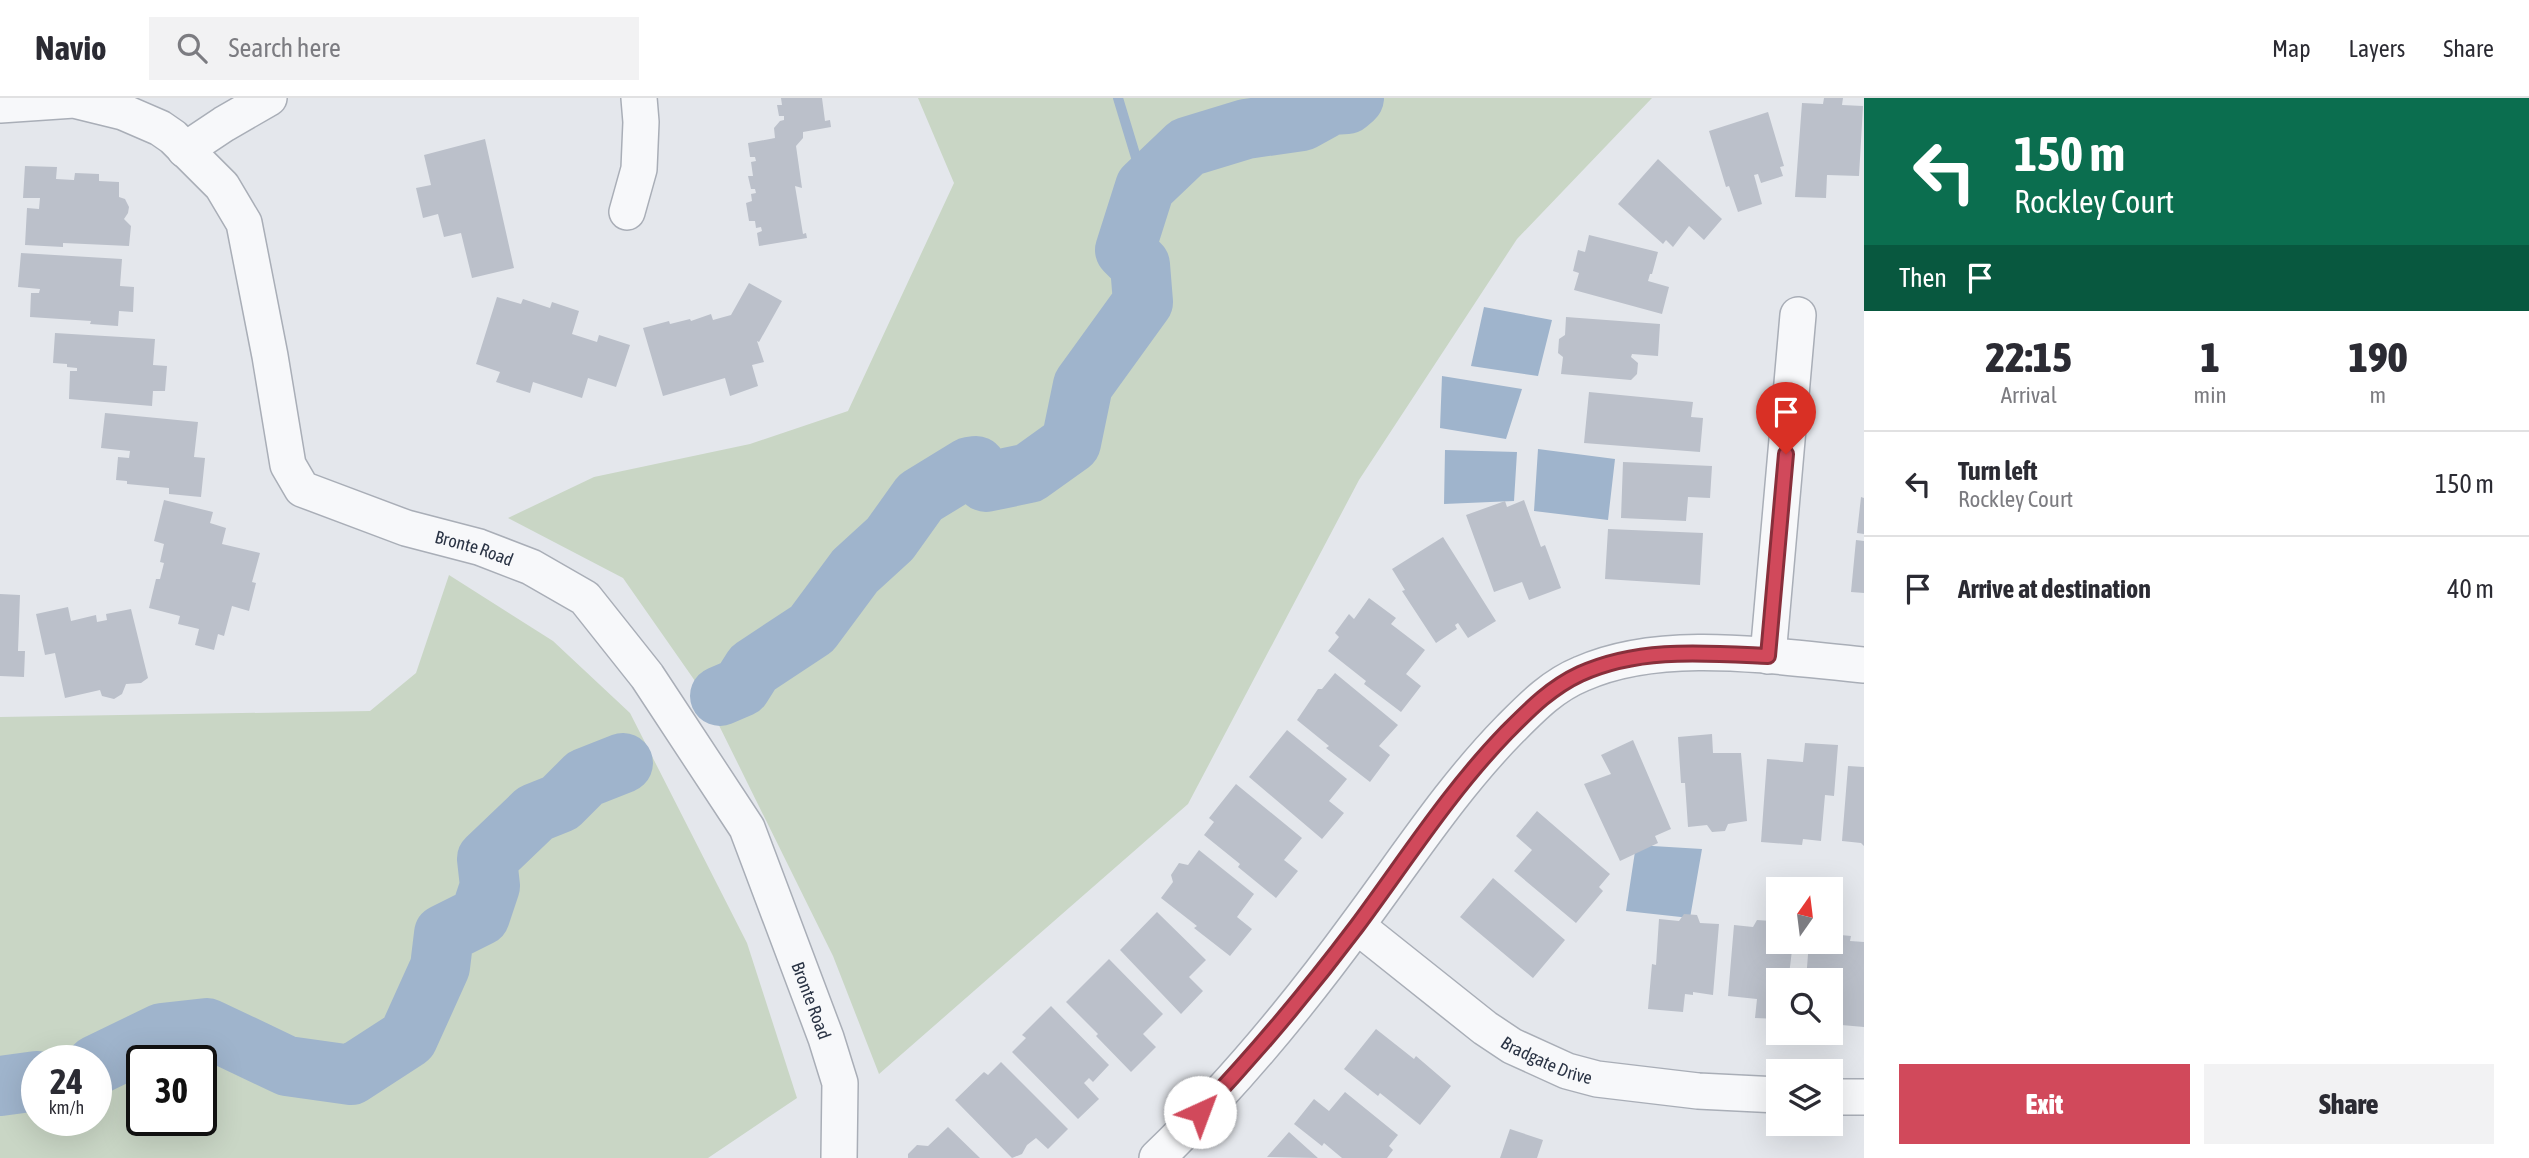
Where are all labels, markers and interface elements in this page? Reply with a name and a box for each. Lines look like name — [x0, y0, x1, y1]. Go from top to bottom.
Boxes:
search box — [149, 17, 639, 80]
text: Navio — [35, 29, 107, 67]
icon: search — [173, 29, 211, 67]
text: Search here — [229, 33, 341, 63]
text: Map — [2272, 35, 2311, 62]
text: Layers — [2349, 35, 2405, 62]
text: Share — [2443, 35, 2494, 62]
text: 150 m — [2014, 125, 2125, 181]
icon: left — [1899, 126, 1990, 217]
text: Rockley Court — [2014, 183, 2174, 220]
icon: arrive — [1961, 259, 1999, 297]
text: Then — [1899, 263, 1947, 293]
text: 22:15 — [1986, 333, 2072, 381]
text: 1 — [2200, 333, 2220, 381]
text: 190 — [2348, 333, 2407, 381]
pin — [1756, 382, 1816, 454]
text: Arrival — [2001, 382, 2057, 408]
text: min — [2194, 382, 2227, 408]
text: m — [2370, 382, 2386, 408]
icon: arrive — [1767, 393, 1805, 431]
text: Turn left — [1958, 456, 2038, 486]
icon: left — [1899, 465, 1937, 503]
text: 150 m — [2435, 469, 2494, 499]
text: Rockley Court — [1958, 486, 2073, 512]
street label: Bronte Road — [433, 526, 517, 570]
icon: arrive — [1899, 570, 1937, 608]
text: Arrive at destination — [1958, 574, 2151, 604]
text: 40 m — [2447, 574, 2494, 604]
north arrow — [1766, 877, 1843, 954]
map controls — [1766, 877, 1843, 1136]
street label: Bronte Road — [788, 959, 836, 1042]
button: search — [1766, 968, 1843, 1045]
street label: Bradgate Drive — [1497, 1031, 1595, 1088]
speed limit sign: 30 — [126, 1045, 217, 1136]
button: layers — [1766, 1059, 1843, 1136]
text: 24 — [50, 1061, 83, 1101]
button: Exit — [1899, 1064, 2190, 1144]
button: Share — [2204, 1064, 2494, 1144]
position arrow — [1163, 1075, 1237, 1149]
text: km/h — [49, 1097, 84, 1118]

